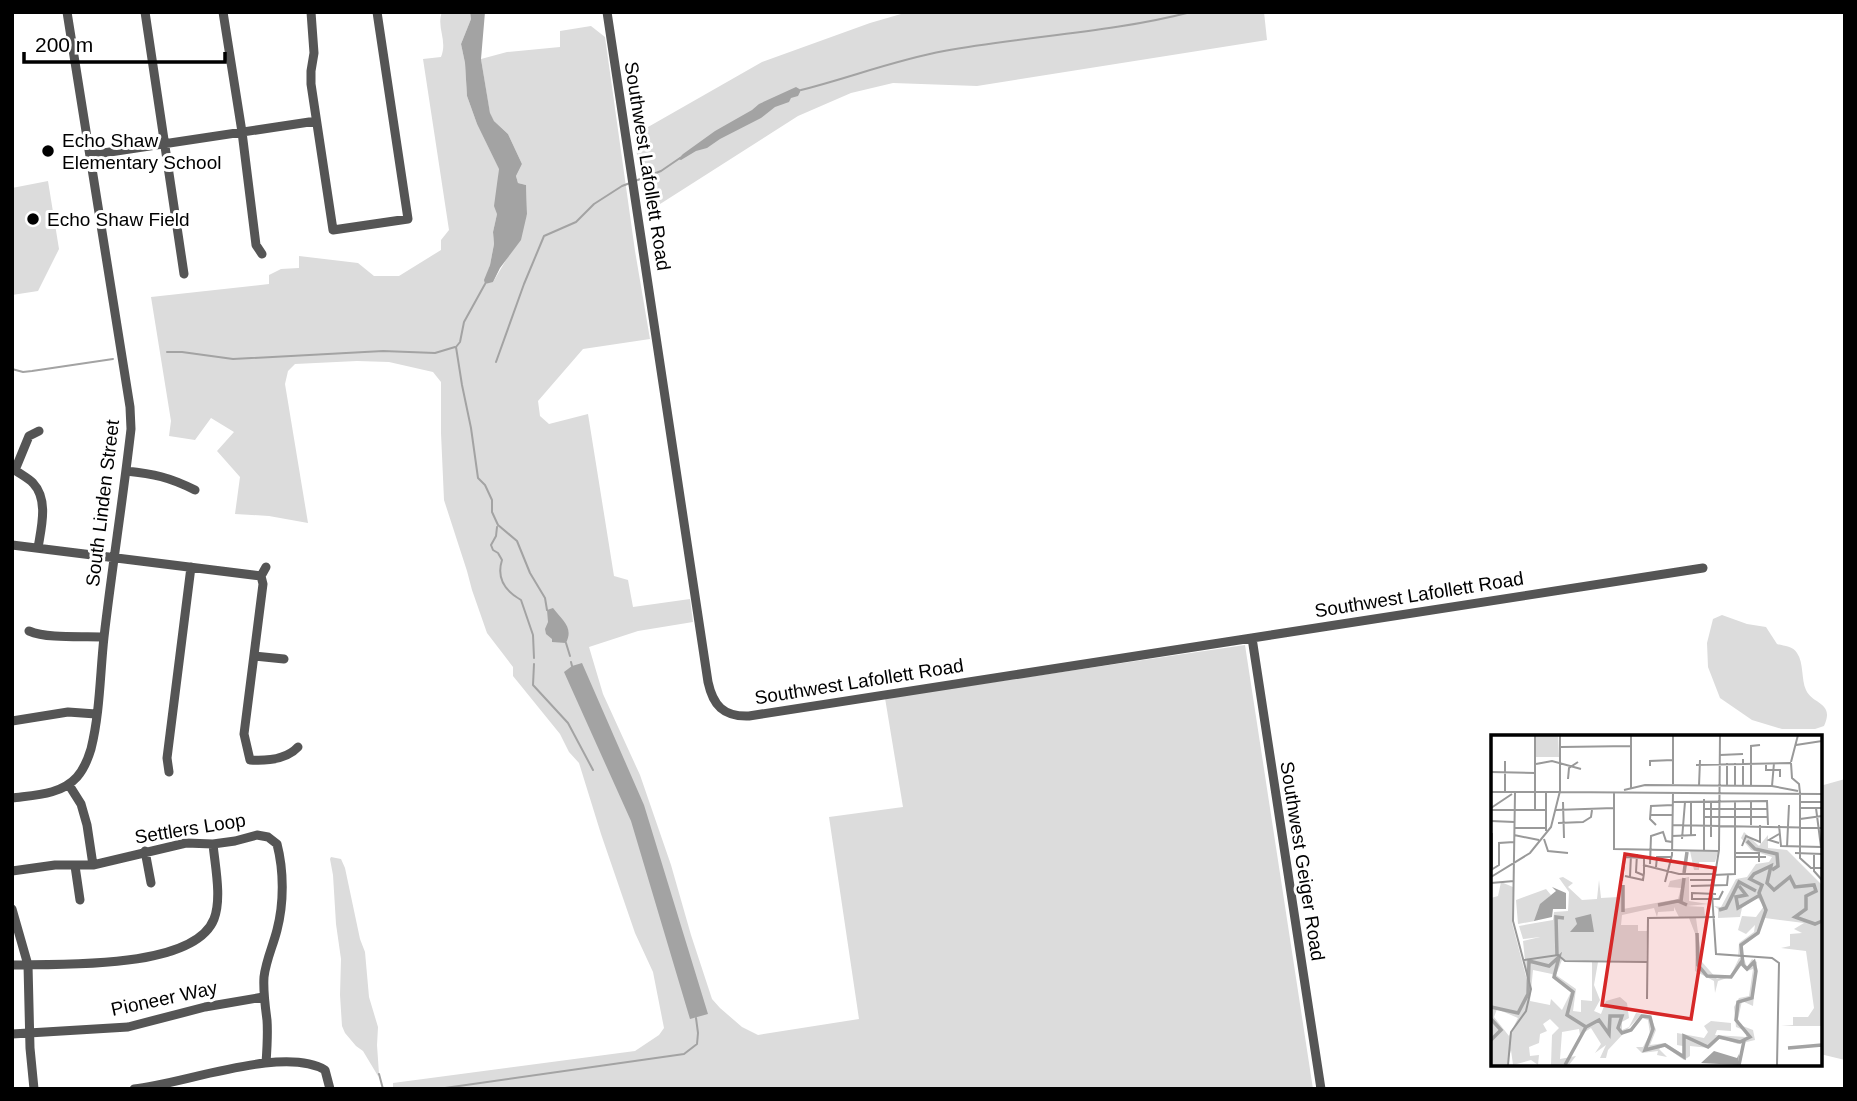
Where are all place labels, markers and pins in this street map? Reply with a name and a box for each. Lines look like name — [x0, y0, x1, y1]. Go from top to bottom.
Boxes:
place label: Echo Shaw Elementary School — [62, 130, 221, 173]
marker: Echo Shaw Elementary School — [40, 143, 56, 159]
place label: Echo Shaw Field — [47, 209, 190, 230]
marker: Echo Shaw Field — [25, 211, 41, 227]

